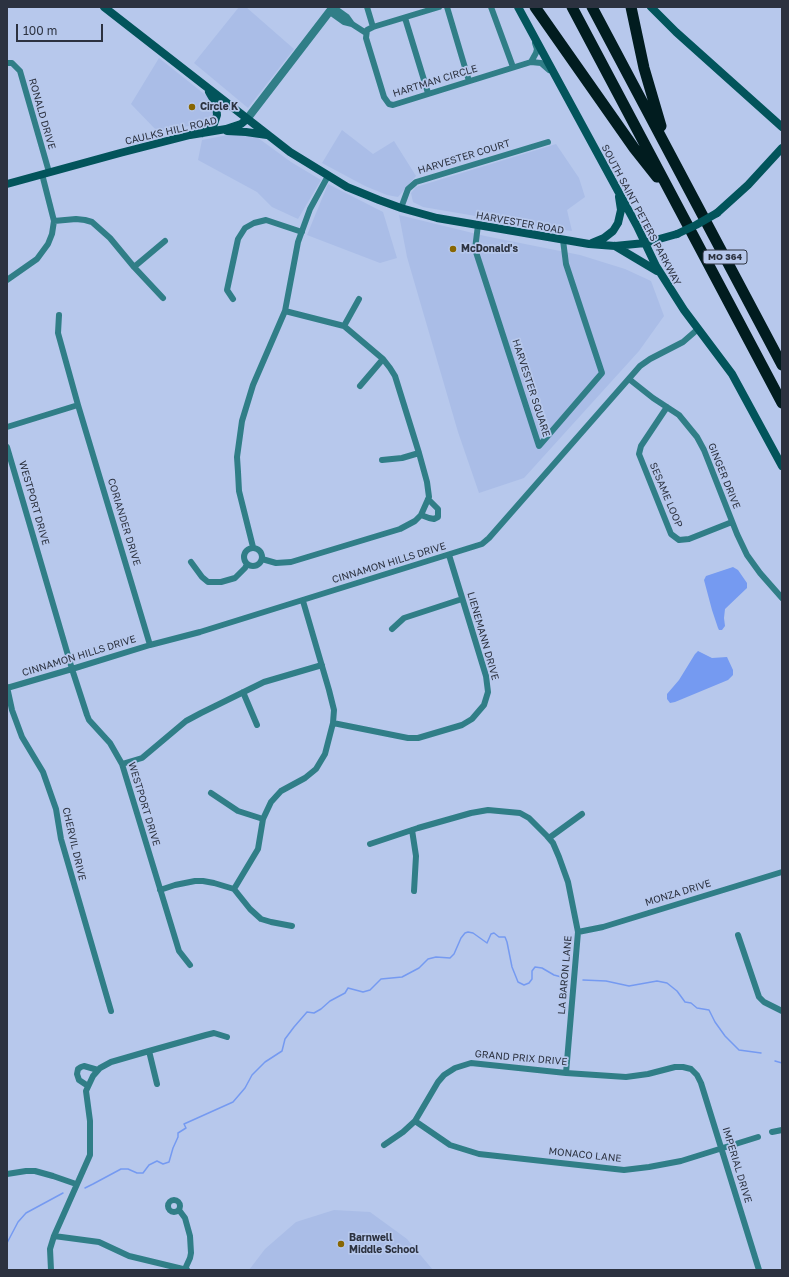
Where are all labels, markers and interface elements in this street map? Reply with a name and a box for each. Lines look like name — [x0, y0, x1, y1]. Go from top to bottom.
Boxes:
scale bar — [18, 16, 105, 42]
text: 100 m — [23, 23, 57, 38]
street label: HARTMAN CIRCLE — [391, 62, 479, 100]
street label: RONALD DRIVE — [26, 77, 58, 151]
place label: Circle K — [200, 101, 238, 113]
marker: Circle K — [187, 102, 197, 112]
street label: CAULKS HILL ROAD — [124, 115, 218, 147]
street label: HARVESTER COURT — [416, 137, 512, 177]
street label: SOUTH SAINT PETERS PARKWAY — [599, 142, 683, 288]
street label: HARVESTER ROAD — [475, 209, 565, 237]
place label: McDonald's — [461, 243, 518, 255]
marker: McDonald's — [448, 244, 458, 254]
road number: MO 364 — [703, 250, 747, 264]
street label: HARVESTER SQUARE — [510, 338, 552, 438]
street label: GINGER DRIVE — [705, 441, 743, 511]
street label: WESTPORT DRIVE — [16, 459, 52, 547]
street label: SESAME LOOP — [647, 461, 685, 529]
street label: CORIANDER DRIVE — [105, 477, 143, 567]
street label: CINNAMON HILLS DRIVE — [331, 540, 447, 586]
street label: LIENEMANN DRIVE — [465, 590, 501, 682]
street label: CINNAMON HILLS DRIVE — [21, 633, 137, 679]
street label: WESTPORT DRIVE — [126, 761, 162, 847]
street label: CHERVIL DRIVE — [60, 806, 88, 882]
street label: MONZA DRIVE — [643, 877, 713, 909]
street label: LA BARON LANE — [556, 935, 574, 1015]
street label: GRAND PRIX DRIVE — [474, 1048, 568, 1068]
street label: IMPERIAL DRIVE — [720, 1125, 754, 1205]
street label: MONACO LANE — [548, 1145, 622, 1165]
place label: Barnwell Middle School — [349, 1232, 418, 1256]
marker: Barnwell Middle School — [336, 1239, 346, 1249]

